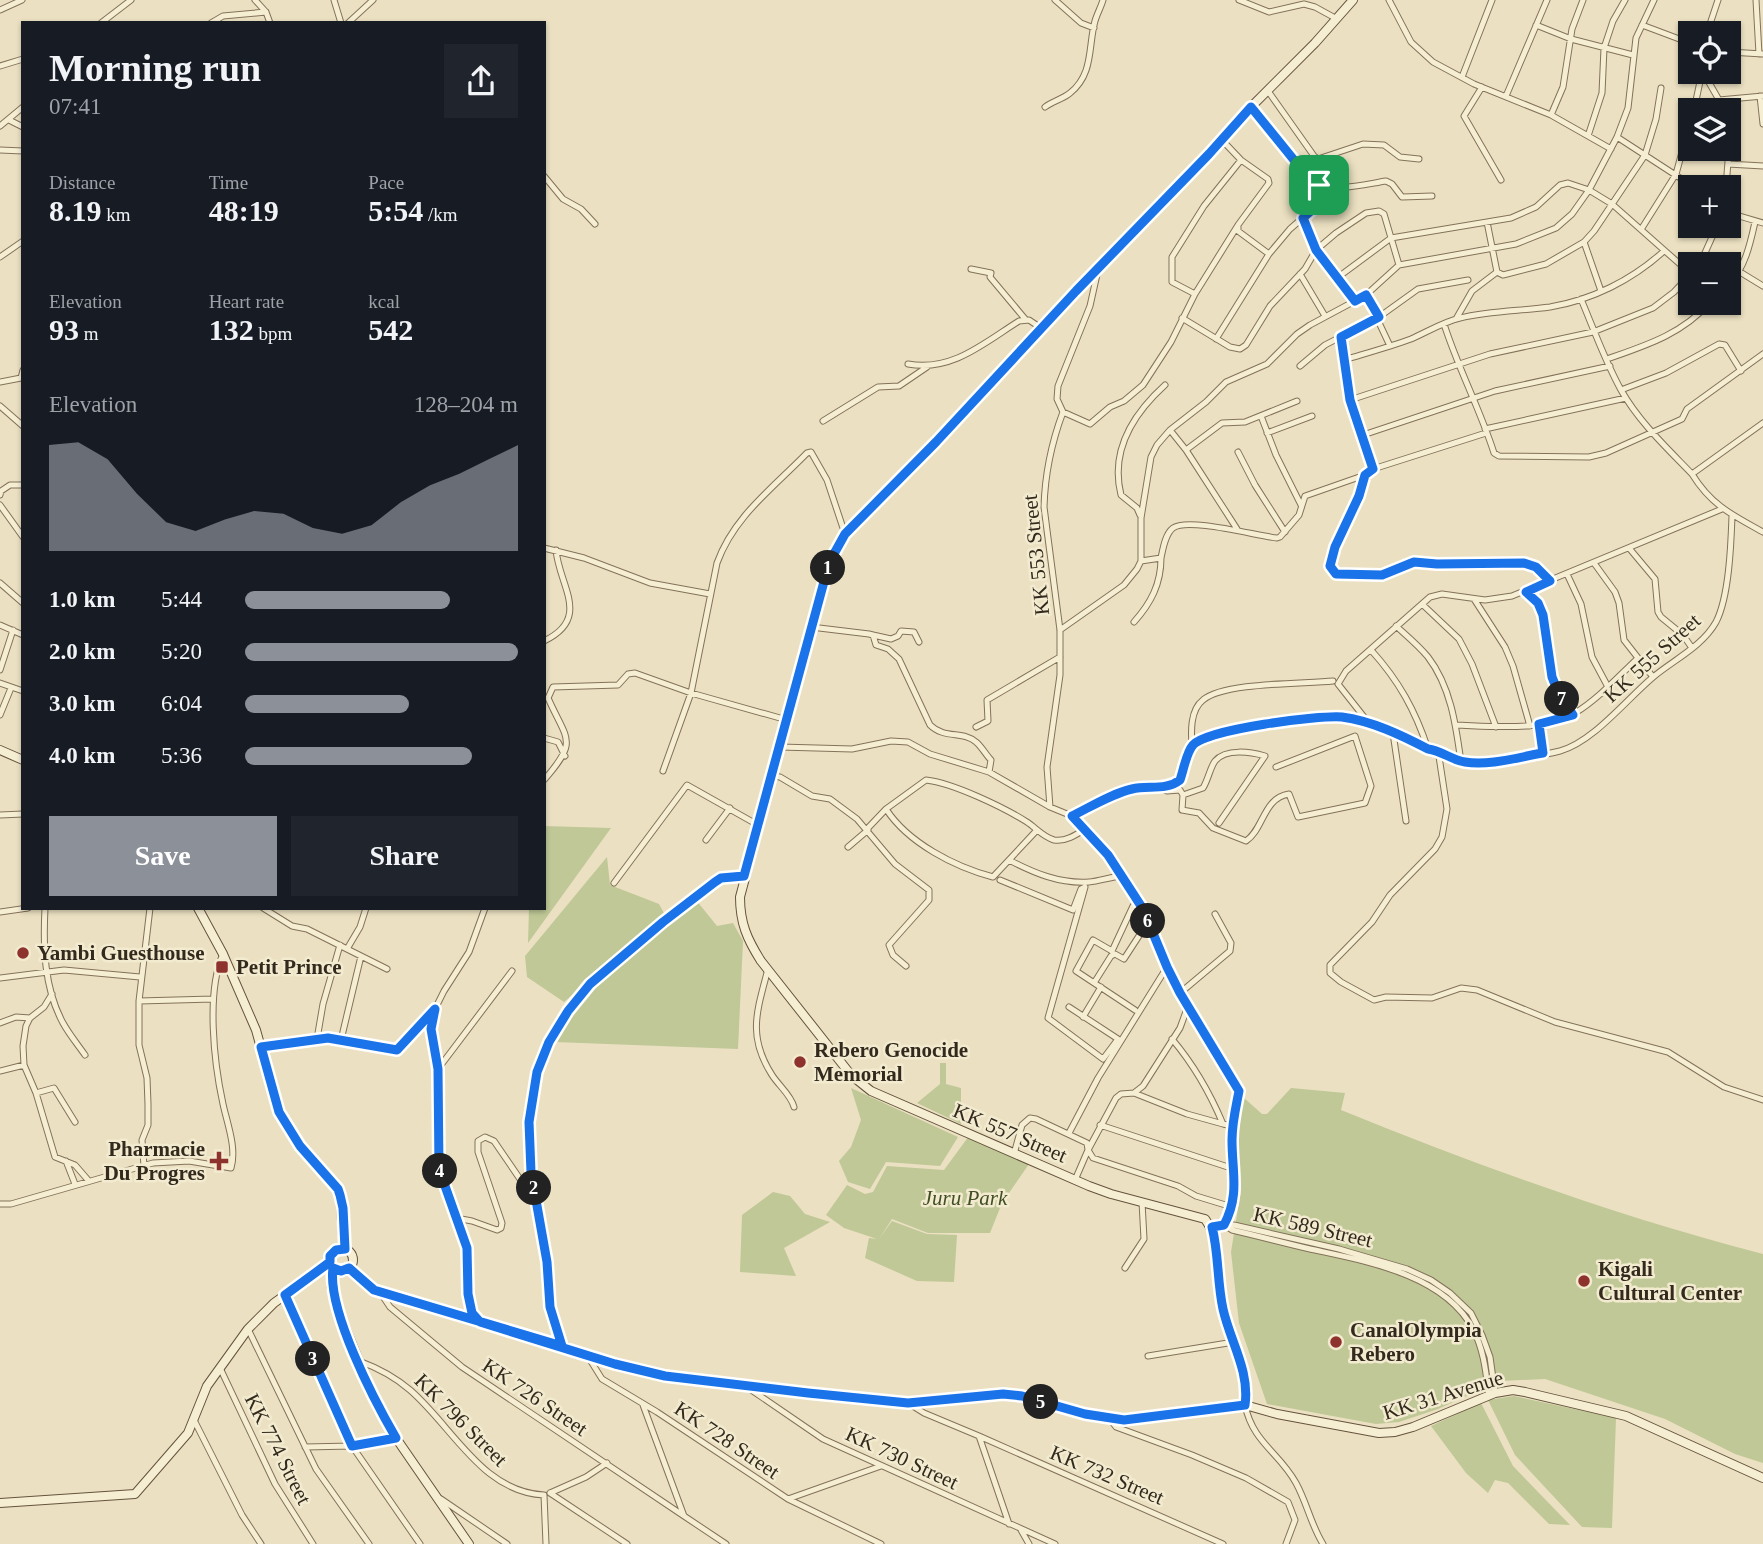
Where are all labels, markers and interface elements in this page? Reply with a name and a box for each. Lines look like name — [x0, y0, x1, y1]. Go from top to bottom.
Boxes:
map controls — [1678, 21, 1741, 315]
button: locate — [1678, 21, 1741, 84]
button: share — [444, 44, 518, 118]
text: Morning run — [49, 47, 261, 89]
text: 07:41 — [49, 94, 101, 119]
button: layers — [1678, 98, 1741, 161]
pin — [1289, 155, 1349, 215]
icon: arrive — [1300, 166, 1338, 204]
text: Distance — [49, 172, 115, 193]
text: Time — [209, 172, 248, 193]
text: Pace — [368, 172, 404, 193]
button: + — [1678, 175, 1741, 238]
text: 8.19 — [49, 194, 102, 227]
text: 48:19 — [209, 194, 279, 227]
text: 5:54 — [368, 194, 423, 227]
text: km — [102, 204, 131, 225]
text: /km — [423, 204, 458, 225]
button: − — [1678, 252, 1741, 315]
text: Elevation — [49, 291, 122, 312]
text: Heart rate — [209, 291, 284, 312]
text: kcal — [368, 291, 400, 312]
text: 93 — [49, 313, 79, 346]
text: 132 — [209, 313, 254, 346]
text: 542 — [368, 313, 413, 346]
text: m — [79, 323, 99, 344]
text: bpm — [254, 323, 292, 344]
text: Elevation — [49, 392, 137, 417]
text: 128–204 m — [414, 392, 518, 417]
street label: KK 553 Street — [1018, 493, 1054, 617]
pin: 1 — [810, 550, 846, 586]
text: 1 — [823, 557, 832, 578]
text: 1.0 km — [49, 587, 115, 612]
text: 5:44 — [161, 587, 202, 612]
street label: KK 555 Street — [1599, 608, 1705, 708]
text: 2.0 km — [49, 639, 115, 664]
text: 5:20 — [161, 639, 202, 664]
pin: 7 — [1544, 682, 1580, 716]
text: 7 — [1557, 688, 1566, 709]
text: 3.0 km — [49, 691, 115, 716]
text: 6:04 — [161, 691, 202, 716]
text: 4.0 km — [49, 743, 115, 768]
text: 5:36 — [161, 743, 202, 768]
button: Save — [49, 816, 277, 896]
button: Share — [291, 816, 518, 896]
pin: 6 — [1130, 904, 1166, 939]
text: 6 — [1143, 910, 1152, 931]
place label: Yambi Guesthouse — [37, 941, 204, 965]
marker: Yambi Guesthouse — [15, 945, 31, 961]
place label: Petit Prince — [236, 955, 342, 979]
marker: Petit Prince — [214, 959, 230, 975]
place label: Rebero Genocide Memorial — [814, 1038, 968, 1086]
marker: Rebero Genocide Memorial — [792, 1054, 808, 1070]
street label: KK 557 Street — [949, 1098, 1071, 1168]
place label: Pharmacie Du Progres — [104, 1137, 205, 1185]
marker: Pharmacie Du Progres — [211, 1153, 227, 1169]
pin: 4 — [422, 1154, 458, 1188]
text: 4 — [435, 1160, 444, 1181]
pin: 2 — [516, 1170, 552, 1206]
text: 2 — [529, 1177, 538, 1198]
park label: Juru Park — [923, 1186, 1008, 1210]
street label: KK 589 Street — [1251, 1202, 1375, 1252]
place label: Kigali Cultural Center — [1598, 1257, 1742, 1305]
marker: Kigali Cultural Center — [1576, 1273, 1592, 1289]
place label: CanalOlympia Rebero — [1350, 1318, 1482, 1366]
marker: CanalOlympia Rebero — [1328, 1334, 1344, 1350]
pin: 3 — [296, 1342, 330, 1376]
text: 3 — [308, 1348, 317, 1369]
street label: KK 726 Street — [478, 1353, 592, 1441]
street label: KK 31 Avenue — [1380, 1365, 1506, 1425]
street label: KK 796 Street — [410, 1369, 512, 1471]
pin: 5 — [1024, 1384, 1058, 1420]
street label: KK 774 Street — [240, 1390, 316, 1509]
text: 5 — [1036, 1391, 1045, 1412]
street label: KK 728 Street — [670, 1396, 784, 1484]
street label: KK 730 Street — [842, 1421, 962, 1495]
street label: KK 732 Street — [1046, 1440, 1168, 1510]

